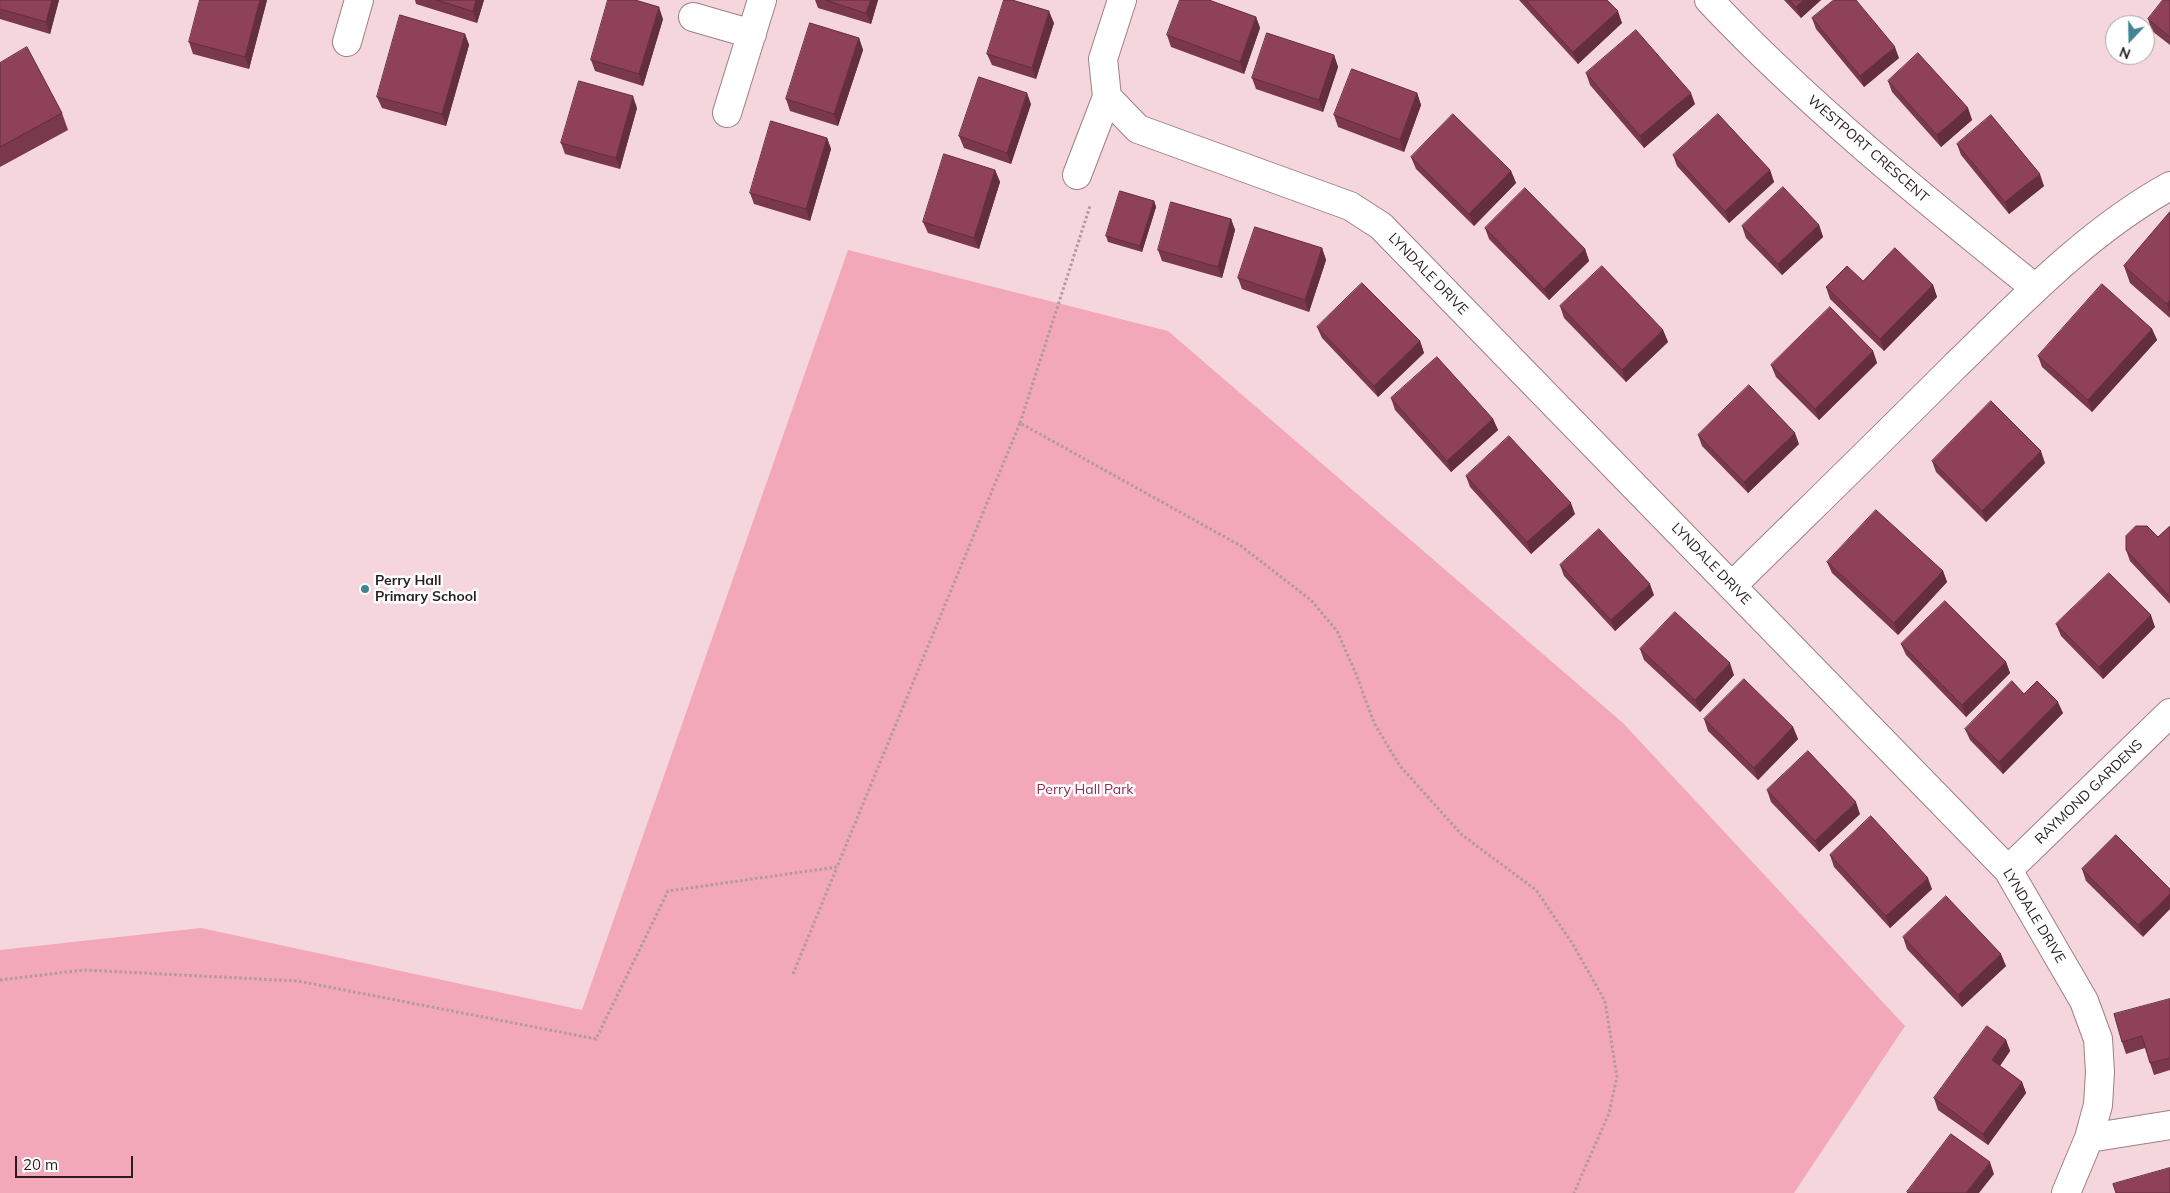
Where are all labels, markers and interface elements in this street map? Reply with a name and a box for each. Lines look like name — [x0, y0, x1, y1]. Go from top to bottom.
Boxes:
north arrow — [2105, 15, 2155, 65]
text: N — [2117, 43, 2133, 63]
street label: WESTPORT CRESCENT — [1804, 92, 1932, 206]
street label: LYNDALE DRIVE — [1385, 230, 1471, 318]
street label: LYNDALE DRIVE — [1668, 520, 1754, 608]
place label: Perry Hall Primary School — [375, 573, 477, 606]
marker: Perry Hall Primary School — [359, 583, 371, 595]
street label: RAYMOND GARDENS — [2032, 736, 2146, 848]
park label: Perry Hall Park — [1036, 782, 1134, 798]
street label: LYNDALE DRIVE — [1999, 866, 2069, 966]
scale bar — [18, 1146, 135, 1178]
text: 20 m — [23, 1155, 58, 1174]

